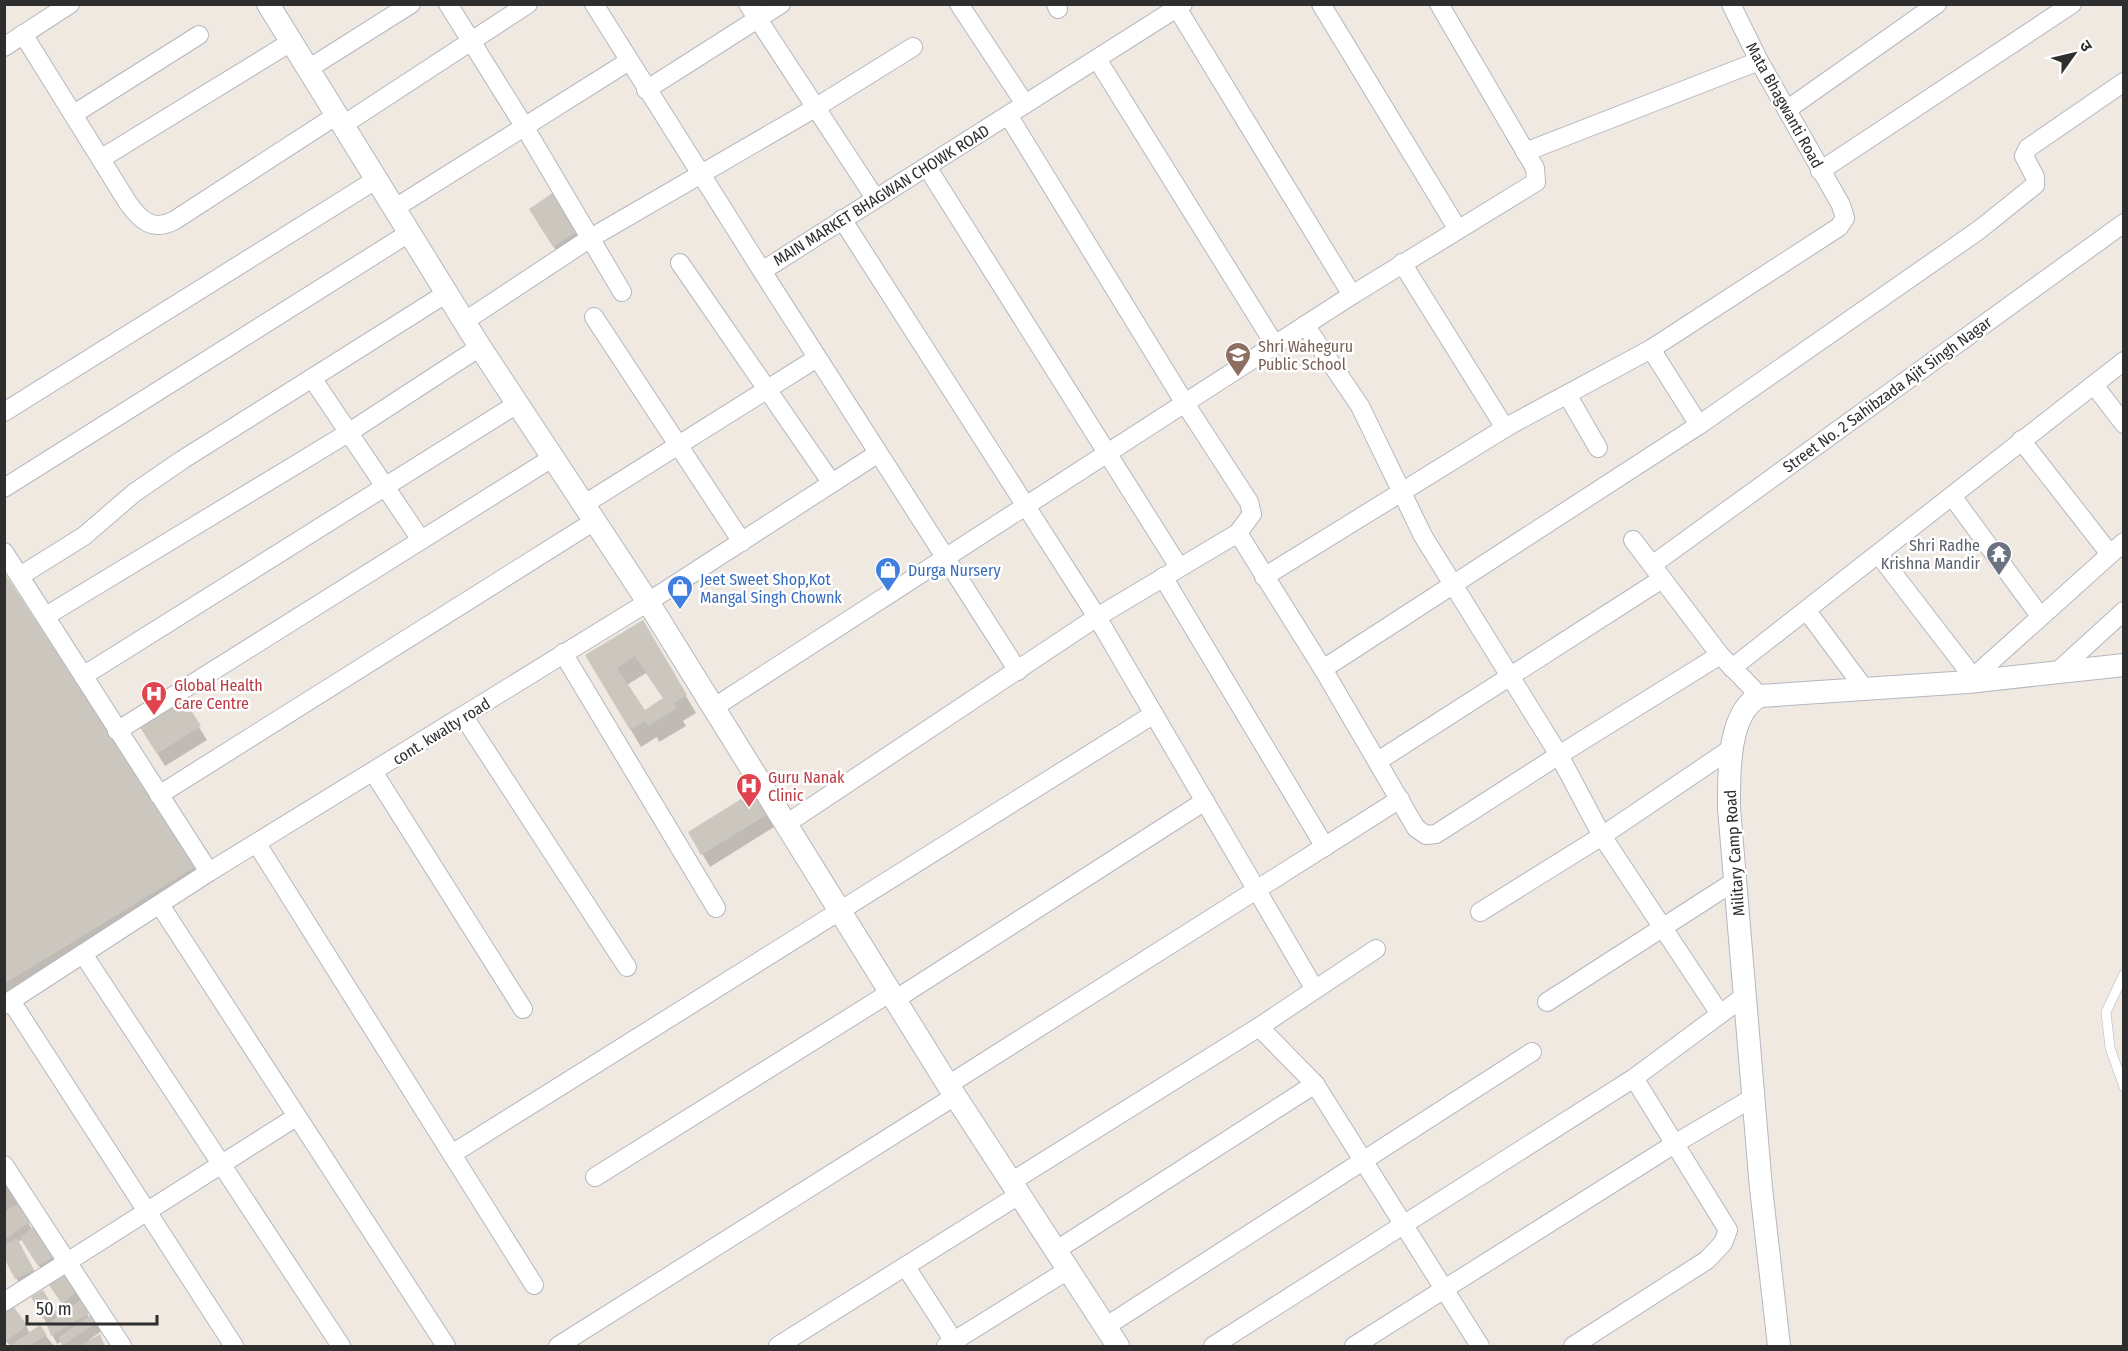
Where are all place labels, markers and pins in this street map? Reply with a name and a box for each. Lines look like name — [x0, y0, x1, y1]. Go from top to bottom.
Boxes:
place label: Shri Waheguru Public School — [1258, 337, 1353, 374]
school or university icon: Shri Waheguru Public School — [1223, 340, 1253, 378]
place label: Shri Radhe Krishna Mandir — [1881, 536, 1980, 573]
temple icon: Shri Radhe Krishna Mandir — [1984, 539, 2014, 577]
shop icon: Durga Nursery — [873, 555, 903, 593]
place label: Durga Nursery — [908, 561, 1002, 580]
place label: Jeet Sweet Shop,Kot Mangal Singh Chownk — [700, 570, 842, 607]
shop icon: Jeet Sweet Shop,Kot Mangal Singh Chownk — [665, 573, 695, 611]
place label: Global Health Care Centre — [174, 676, 263, 713]
hospital icon: Global Health Care Centre — [139, 679, 169, 717]
place label: Guru Nanak Clinic — [768, 768, 845, 805]
hospital icon: Guru Nanak Clinic — [734, 771, 764, 809]

